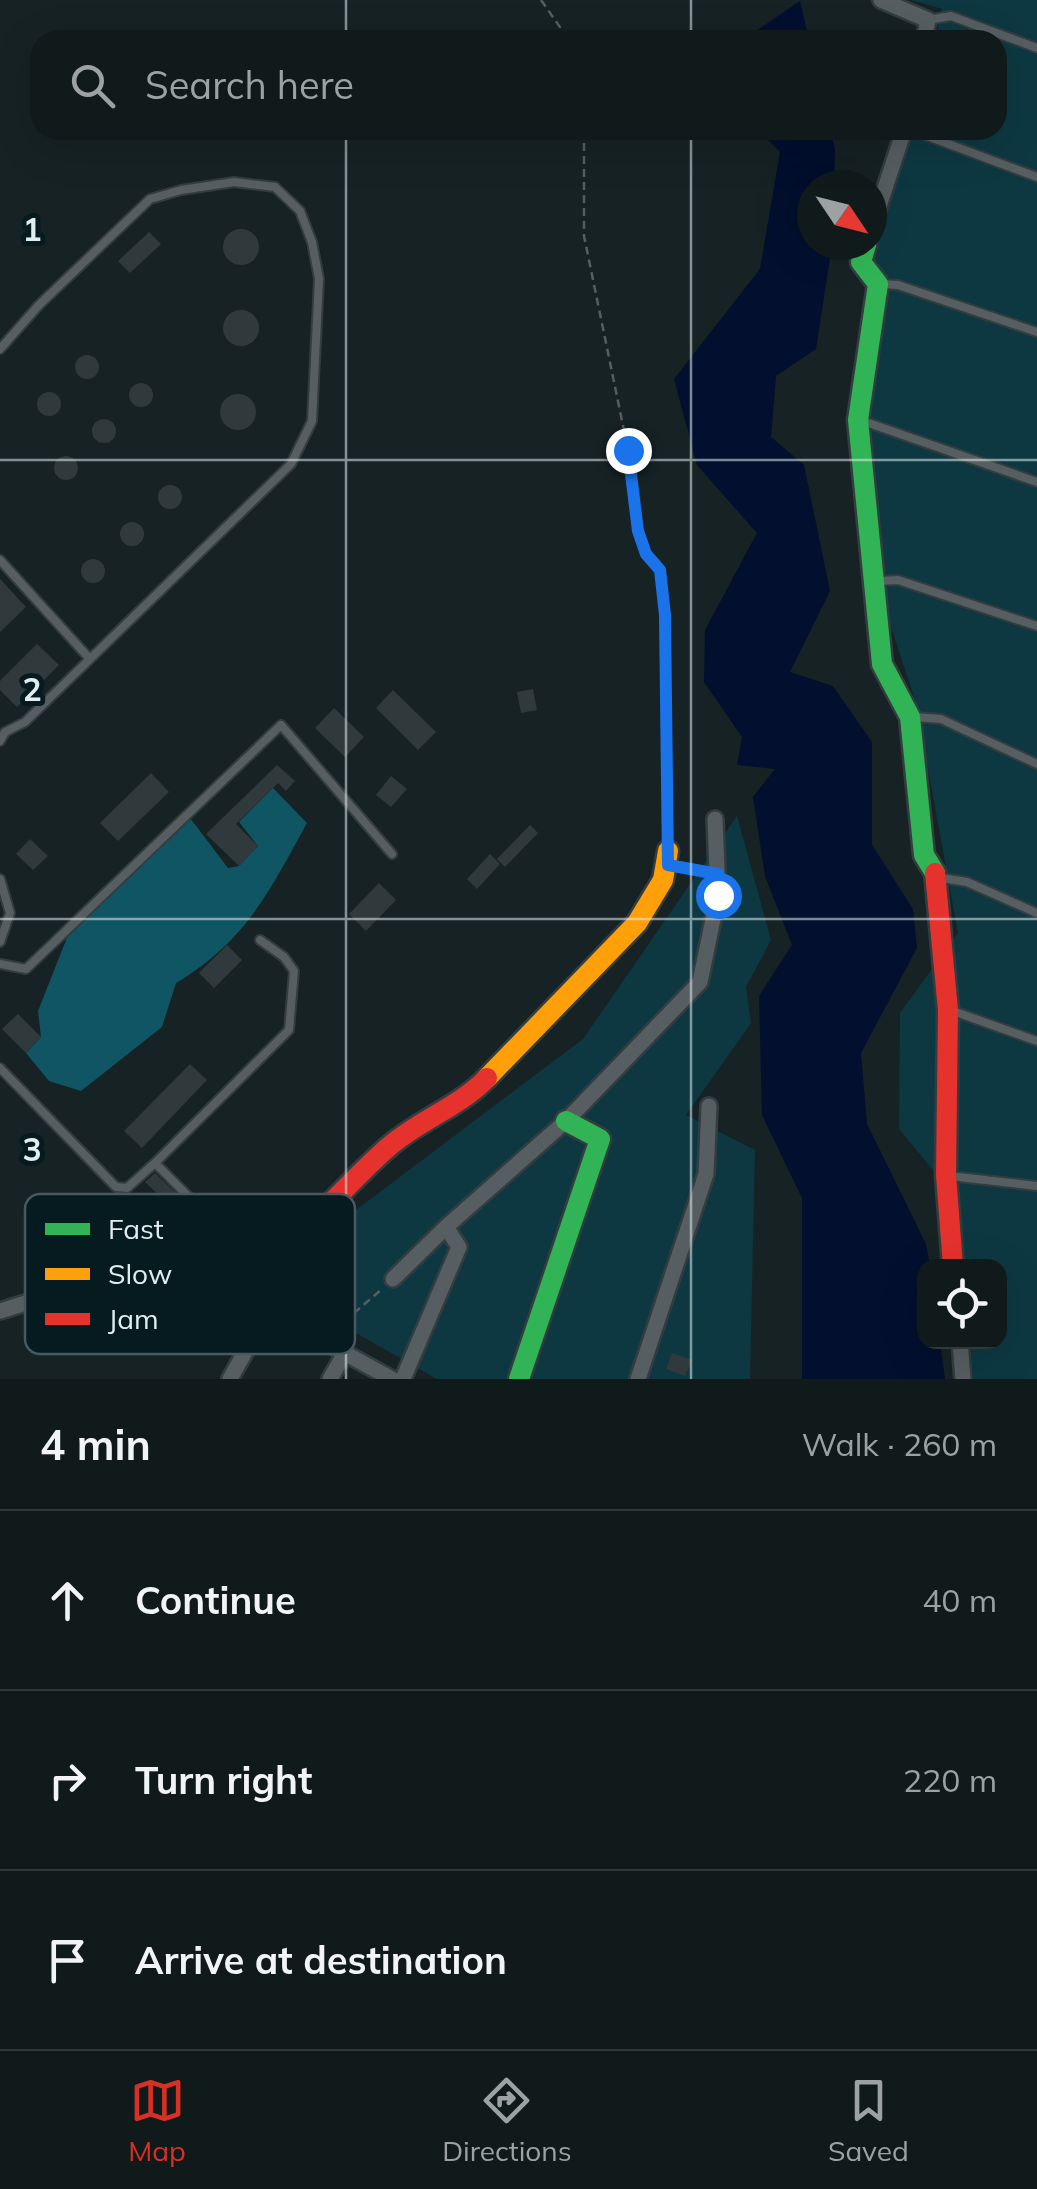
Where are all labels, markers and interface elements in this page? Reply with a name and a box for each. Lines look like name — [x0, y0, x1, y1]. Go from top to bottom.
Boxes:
search box — [30, 30, 1007, 140]
icon: search — [65, 58, 120, 113]
text: Search here — [145, 61, 354, 109]
north arrow — [797, 170, 887, 260]
text: 1 — [22, 209, 42, 249]
route end — [606, 428, 652, 474]
text: 2 — [22, 669, 42, 709]
route start — [696, 873, 742, 919]
text: 3 — [22, 1129, 42, 1169]
legend — [25, 1194, 355, 1354]
text: Fast — [108, 1211, 164, 1246]
text: Slow — [108, 1256, 172, 1291]
map controls — [917, 1259, 1007, 1349]
button: locate — [917, 1259, 1007, 1349]
text: Jam — [108, 1301, 159, 1336]
text: 4 min — [40, 1418, 151, 1471]
text: Walk · 260 m — [802, 1424, 997, 1464]
icon: ahead — [40, 1573, 95, 1628]
text: Continue — [135, 1576, 296, 1624]
text: 40 m — [922, 1580, 997, 1620]
icon: right — [40, 1753, 95, 1808]
text: Turn right — [135, 1756, 312, 1804]
text: 220 m — [903, 1760, 997, 1800]
icon: arrive — [40, 1933, 95, 1988]
text: Arrive at destination — [135, 1936, 507, 1984]
tab: Map — [128, 2073, 186, 2168]
tab: Directions — [442, 2073, 572, 2168]
tab: Saved — [828, 2073, 909, 2168]

